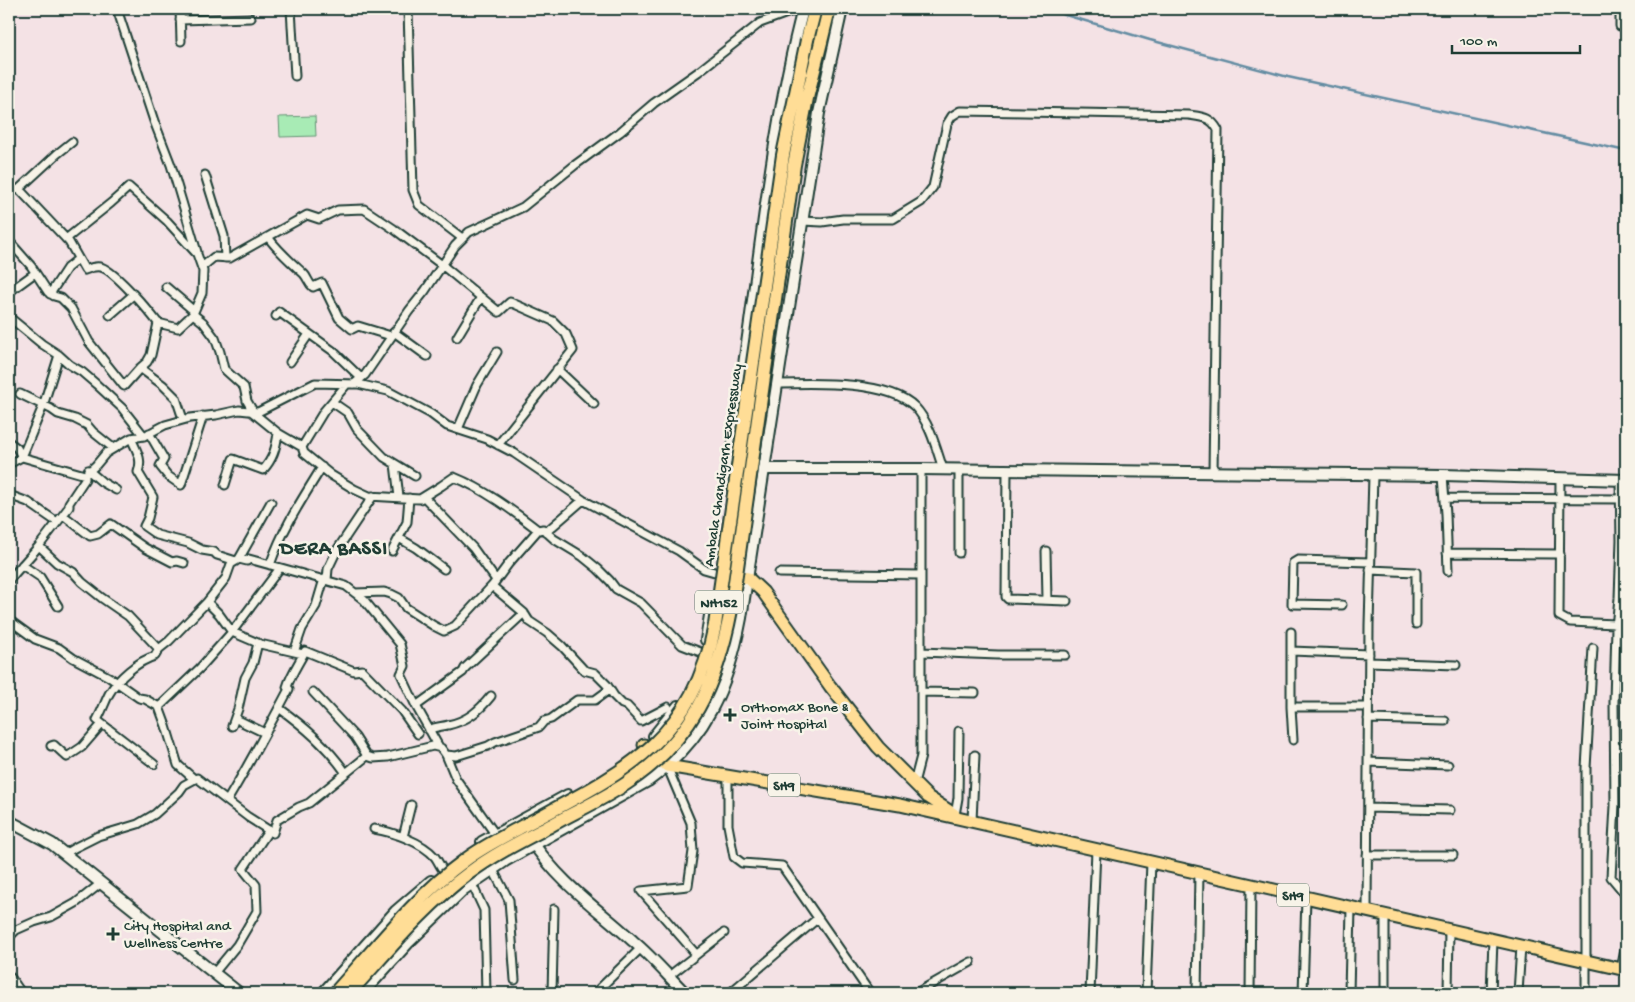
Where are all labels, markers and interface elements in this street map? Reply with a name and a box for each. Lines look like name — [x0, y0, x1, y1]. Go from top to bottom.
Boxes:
scale bar — [1452, 22, 1580, 54]
text: 100 m — [1459, 33, 1498, 51]
street label: Ambala Chandigarh Expressway — [701, 362, 747, 568]
district label: DERA BASSI — [278, 539, 388, 562]
road number: NH152 — [695, 590, 743, 614]
place label: Orthomax Bone & Joint Hospital — [741, 699, 849, 734]
marker: Orthomax Bone & Joint Hospital — [723, 708, 737, 722]
road number: SH9 — [768, 774, 800, 796]
road number: SH9 — [1277, 884, 1309, 906]
place label: City Hospital and Wellness Centre — [124, 918, 232, 953]
marker: City Hospital and Wellness Centre — [106, 927, 120, 941]

